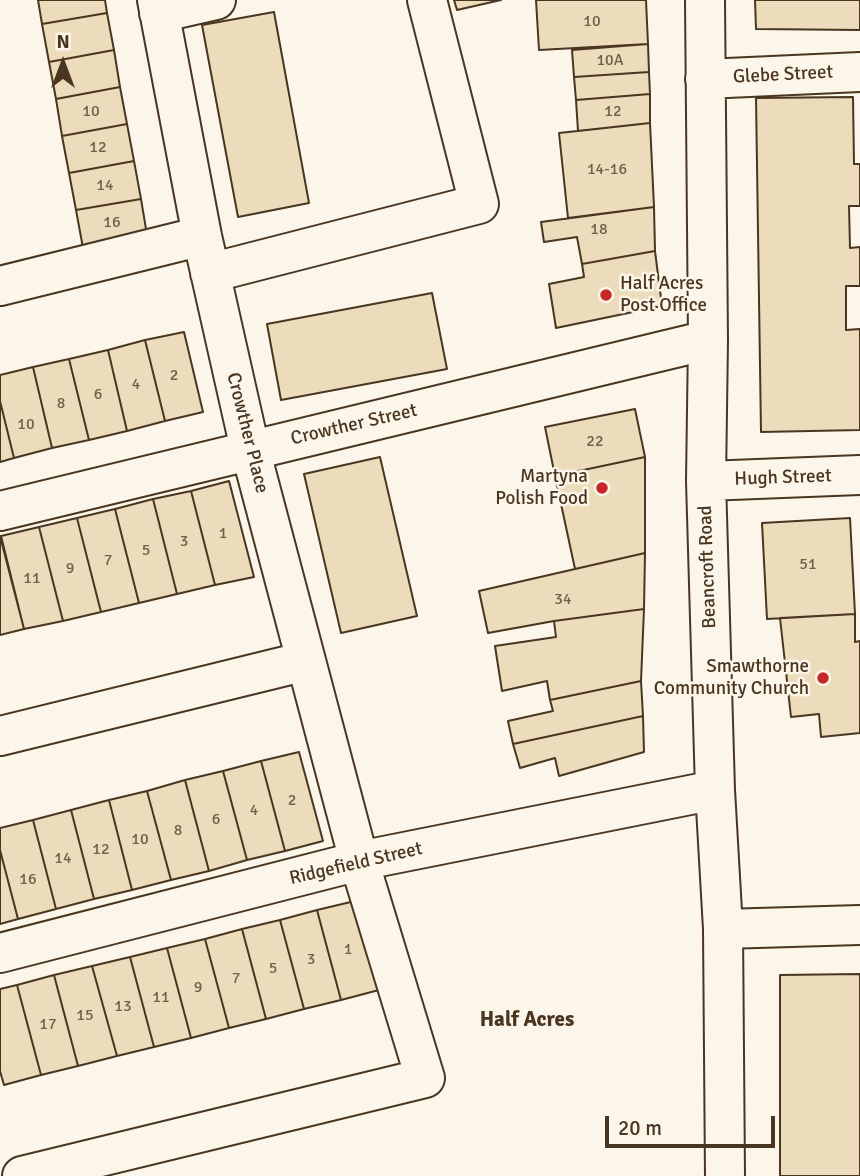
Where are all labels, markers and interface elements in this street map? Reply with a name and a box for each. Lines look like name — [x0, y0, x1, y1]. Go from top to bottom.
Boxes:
house number: 10 — [583, 12, 601, 32]
north arrow — [28, 28, 98, 98]
text: N — [56, 30, 70, 54]
house number: 10A — [596, 51, 624, 71]
street label: Glebe Street — [732, 61, 834, 89]
house number: 10 — [82, 102, 100, 122]
house number: 12 — [604, 102, 622, 122]
house number: 12 — [89, 138, 107, 158]
house number: 14-16 — [587, 160, 627, 180]
house number: 14 — [96, 176, 114, 196]
house number: 16 — [103, 213, 121, 233]
house number: 18 — [590, 220, 608, 240]
place label: Half Acres Post Office — [620, 273, 707, 317]
marker: Half Acres Post Office — [598, 287, 614, 303]
house number: 2 — [170, 366, 178, 386]
street label: Crowther Place — [221, 370, 273, 496]
house number: 4 — [132, 375, 140, 395]
house number: 6 — [94, 385, 102, 405]
house number: 8 — [57, 394, 65, 414]
street label: Crowther Street — [289, 399, 419, 451]
house number: 10 — [17, 415, 35, 435]
house number: 22 — [586, 432, 604, 452]
street label: Hugh Street — [734, 465, 832, 491]
place label: Martyna Polish Food — [495, 466, 588, 510]
marker: Martyna Polish Food — [594, 480, 610, 496]
street label: Beancroft Road — [694, 505, 722, 629]
house number: 1 — [219, 524, 227, 544]
house number: 3 — [180, 532, 188, 552]
house number: 5 — [142, 541, 150, 561]
house number: 7 — [104, 551, 112, 571]
house number: 51 — [799, 555, 817, 575]
house number: 9 — [66, 559, 74, 579]
house number: 11 — [23, 569, 41, 589]
house number: 34 — [554, 590, 572, 610]
place label: Smawthorne Community Church — [654, 656, 809, 700]
marker: Smawthorne Community Church — [815, 670, 831, 686]
house number: 2 — [288, 791, 296, 811]
house number: 4 — [250, 801, 258, 821]
house number: 6 — [212, 810, 220, 830]
house number: 8 — [174, 821, 182, 841]
house number: 10 — [131, 830, 149, 850]
street label: Ridgefield Street — [287, 838, 425, 890]
house number: 12 — [92, 840, 110, 860]
house number: 14 — [54, 849, 72, 869]
house number: 16 — [19, 870, 37, 890]
house number: 1 — [344, 940, 352, 960]
house number: 3 — [307, 950, 315, 970]
house number: 5 — [269, 959, 277, 979]
house number: 7 — [232, 969, 240, 989]
house number: 9 — [194, 978, 202, 998]
house number: 11 — [152, 988, 170, 1008]
house number: 13 — [114, 997, 132, 1017]
house number: 15 — [76, 1006, 94, 1026]
district label: Half Acres — [480, 1007, 574, 1033]
house number: 17 — [39, 1015, 57, 1035]
scale bar — [608, 1102, 778, 1146]
text: 20 m — [618, 1115, 662, 1141]

